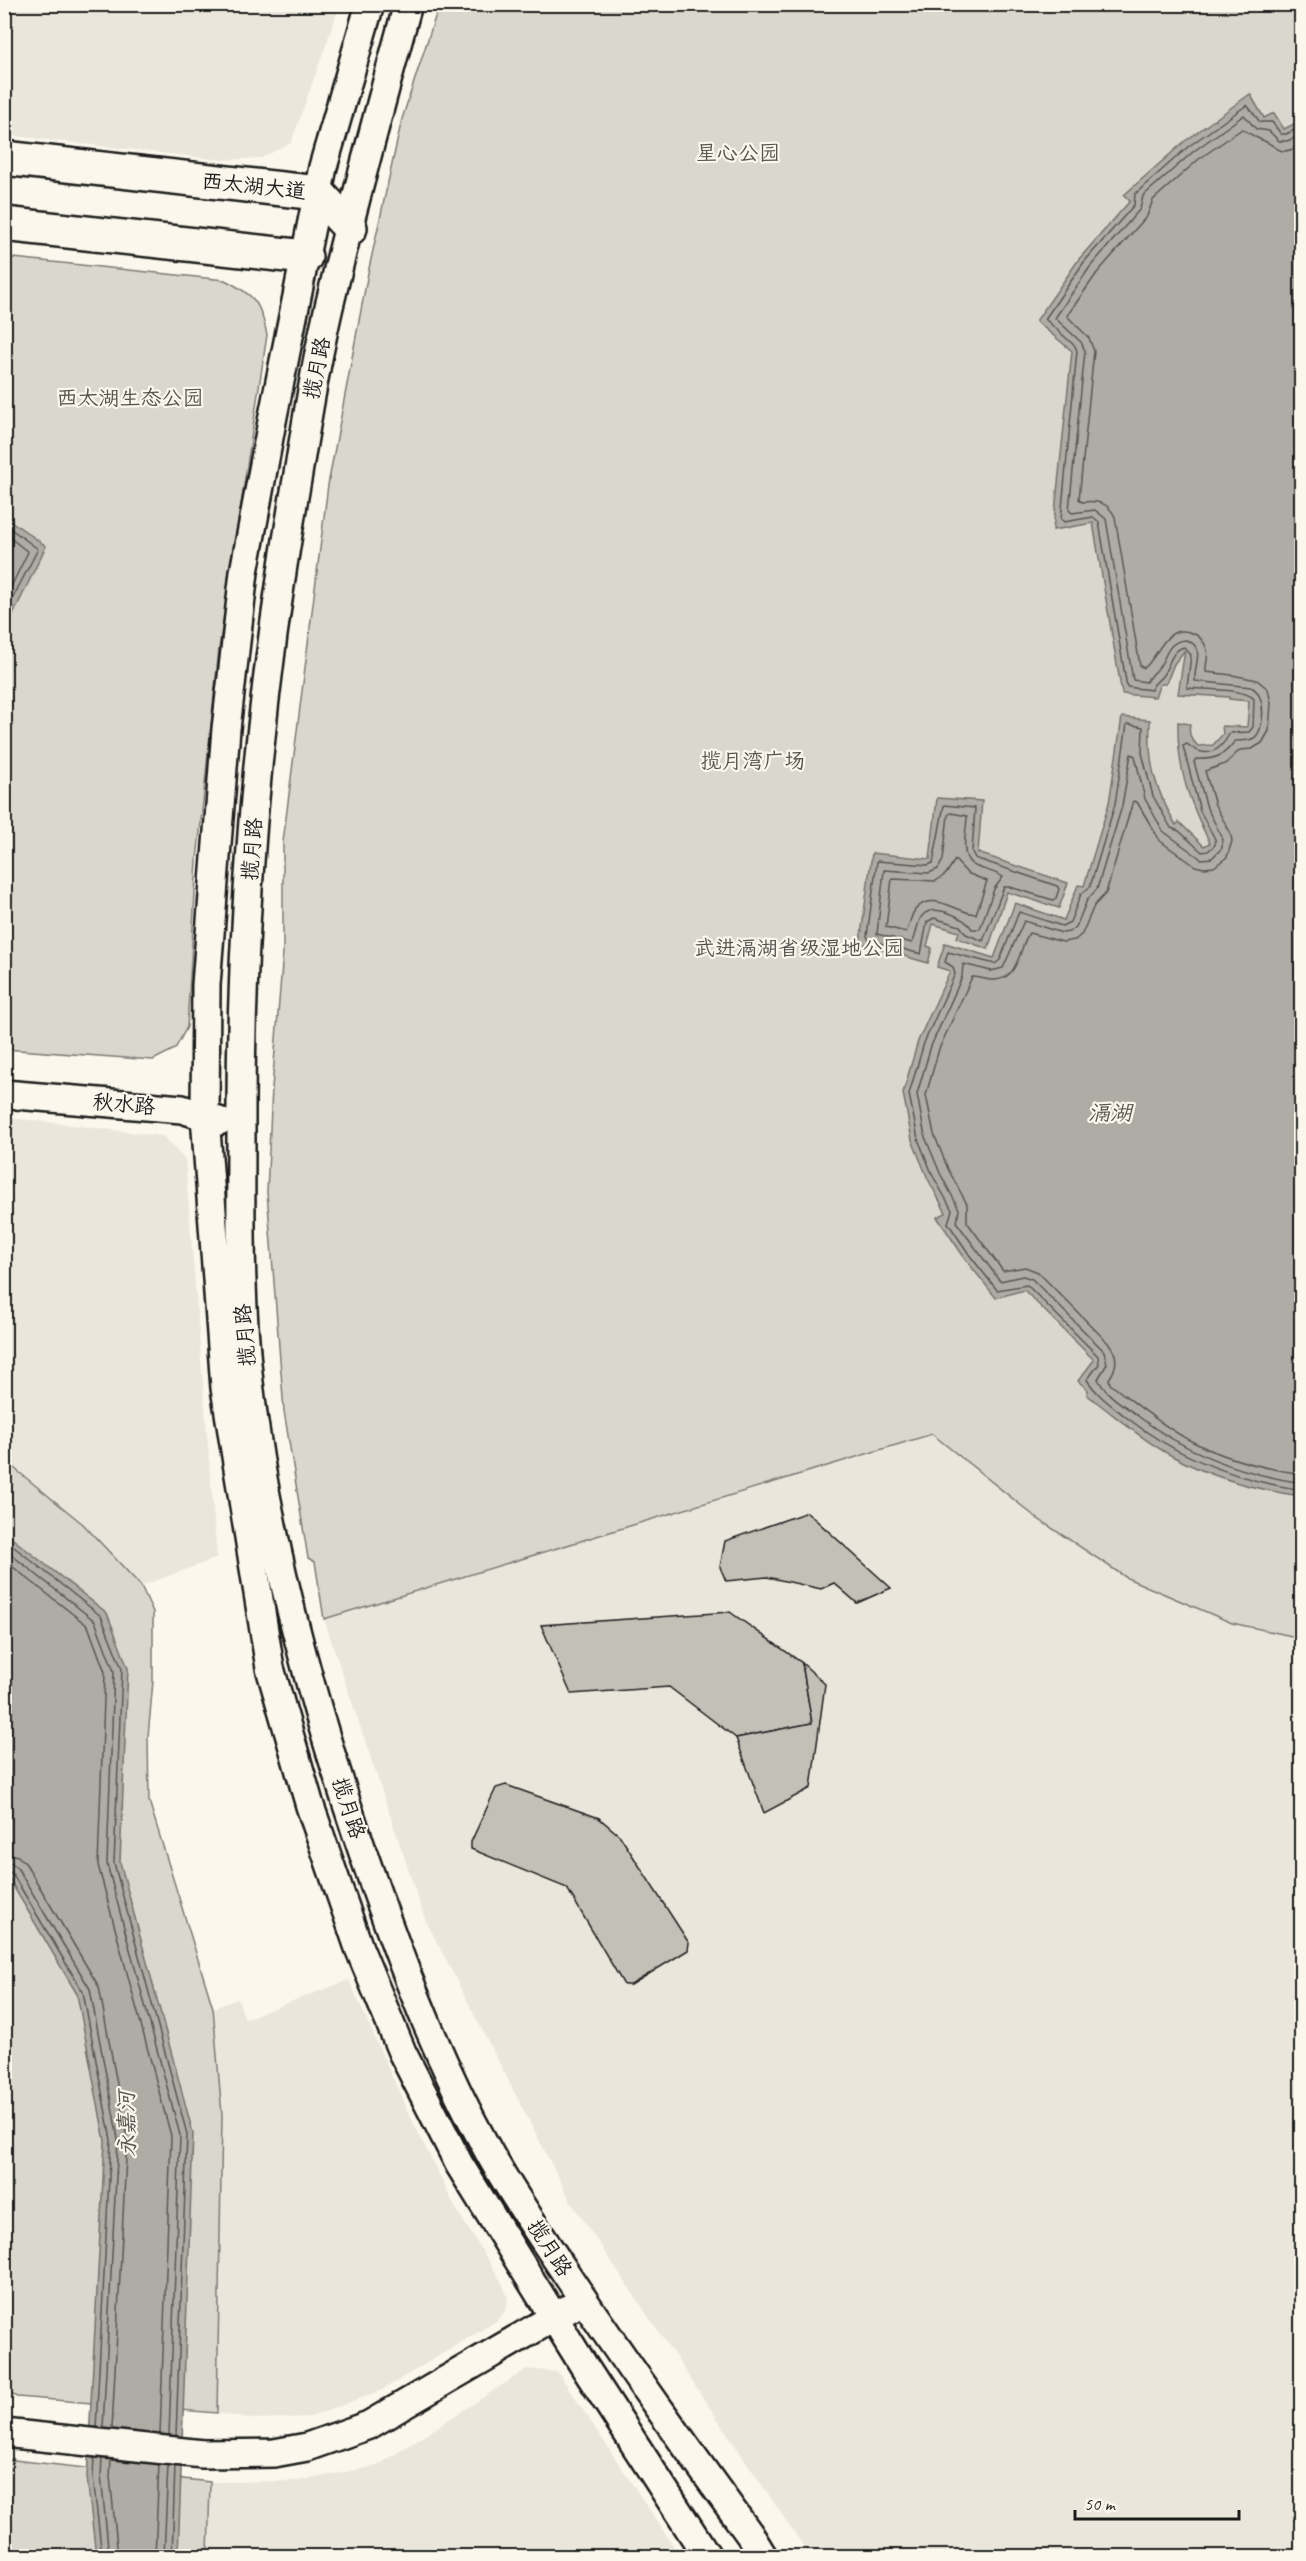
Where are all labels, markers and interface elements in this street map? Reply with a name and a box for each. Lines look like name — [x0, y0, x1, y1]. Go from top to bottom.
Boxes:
park label: 星心公园 — [696, 140, 780, 166]
street label: 西太湖大道 — [200, 168, 308, 204]
street label: 揽月路 — [298, 335, 336, 401]
park label: 西太湖生态公园 — [57, 385, 204, 411]
park label: 揽月湾广场 — [701, 748, 806, 774]
street label: 揽月路 — [237, 817, 267, 881]
park label: 武进滆湖省级湿地公园 — [694, 935, 904, 961]
street label: 秋水路 — [91, 1088, 157, 1120]
water label: 滆湖 — [1088, 1099, 1134, 1127]
street label: 揽月路 — [229, 1302, 261, 1368]
street label: 揽月路 — [327, 1774, 371, 1842]
water label: 永嘉河 — [112, 2088, 142, 2157]
street label: 揽月路 — [522, 2215, 578, 2281]
scale bar — [1075, 2483, 1238, 2521]
text: 50 m — [1084, 2493, 1117, 2515]

